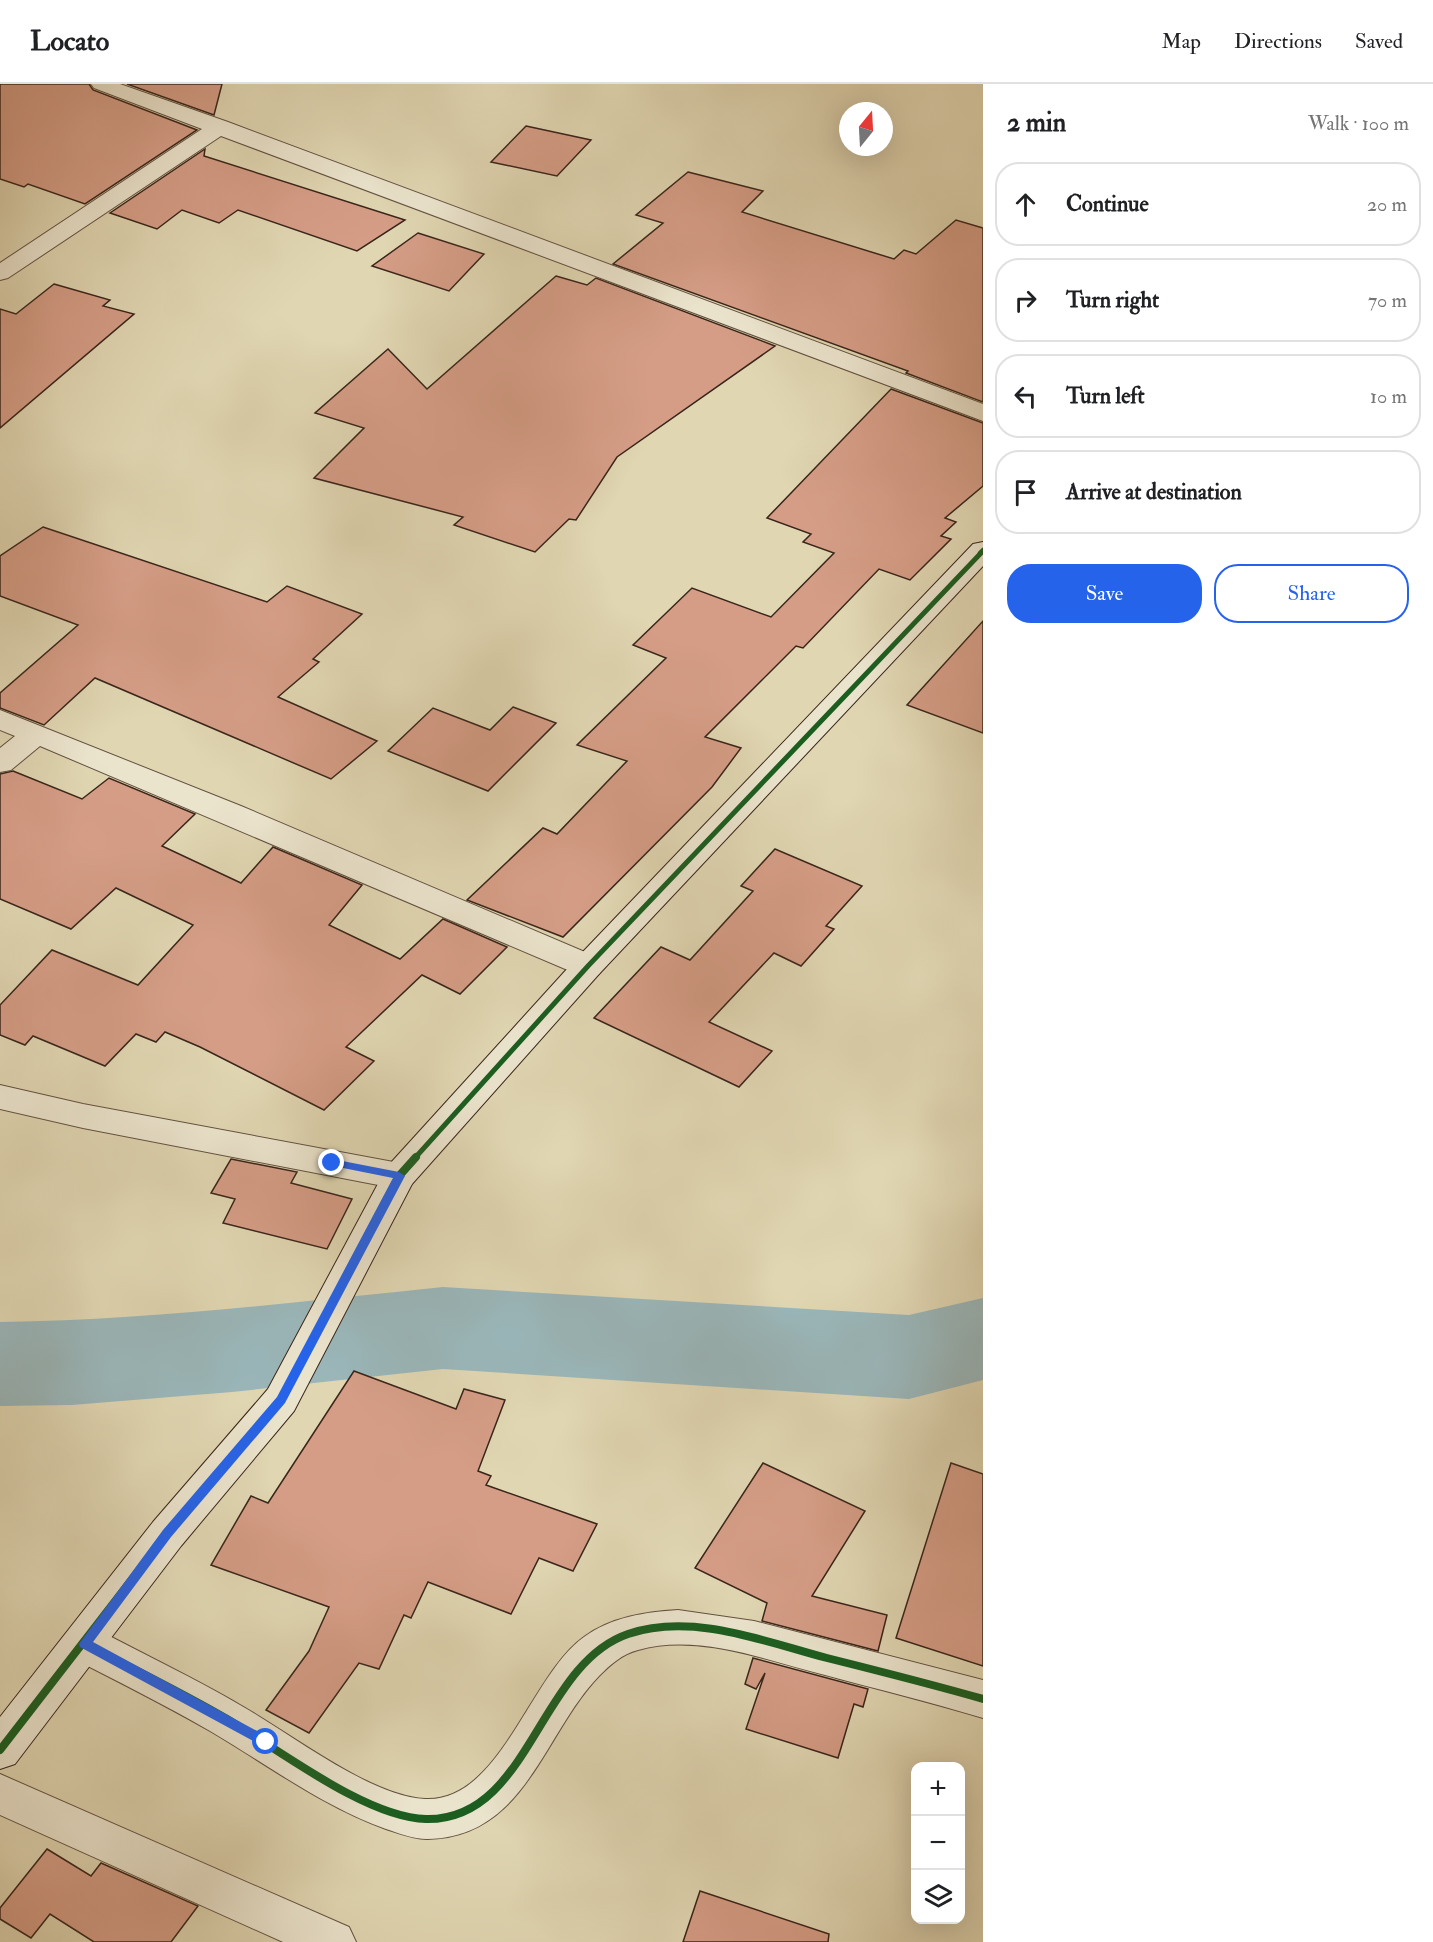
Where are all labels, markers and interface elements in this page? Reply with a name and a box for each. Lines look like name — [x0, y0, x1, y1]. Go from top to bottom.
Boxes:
text: Locato — [30, 24, 109, 59]
text: Map — [1161, 28, 1201, 55]
text: Directions — [1234, 28, 1322, 55]
text: Saved — [1355, 28, 1403, 55]
north arrow — [839, 102, 893, 156]
text: 2 min — [1007, 107, 1066, 139]
text: Walk · 100 m — [1308, 111, 1409, 136]
icon: ahead — [1009, 188, 1042, 221]
text: Continue — [1066, 190, 1149, 218]
text: 20 m — [1367, 192, 1407, 217]
icon: right — [1009, 284, 1042, 317]
text: Turn right — [1066, 286, 1159, 314]
text: 70 m — [1368, 288, 1407, 313]
icon: left — [1009, 380, 1042, 413]
text: Turn left — [1066, 382, 1145, 410]
text: 10 m — [1370, 384, 1407, 409]
icon: arrive — [1009, 476, 1042, 509]
text: Arrive at destination — [1066, 478, 1242, 506]
button: Save — [1007, 564, 1202, 623]
button: Share — [1214, 564, 1409, 623]
route end — [318, 1149, 344, 1175]
route start — [252, 1728, 278, 1754]
map controls — [911, 1762, 965, 1924]
button: + — [911, 1762, 965, 1816]
button: − — [911, 1816, 965, 1870]
button: layers — [911, 1870, 965, 1924]

